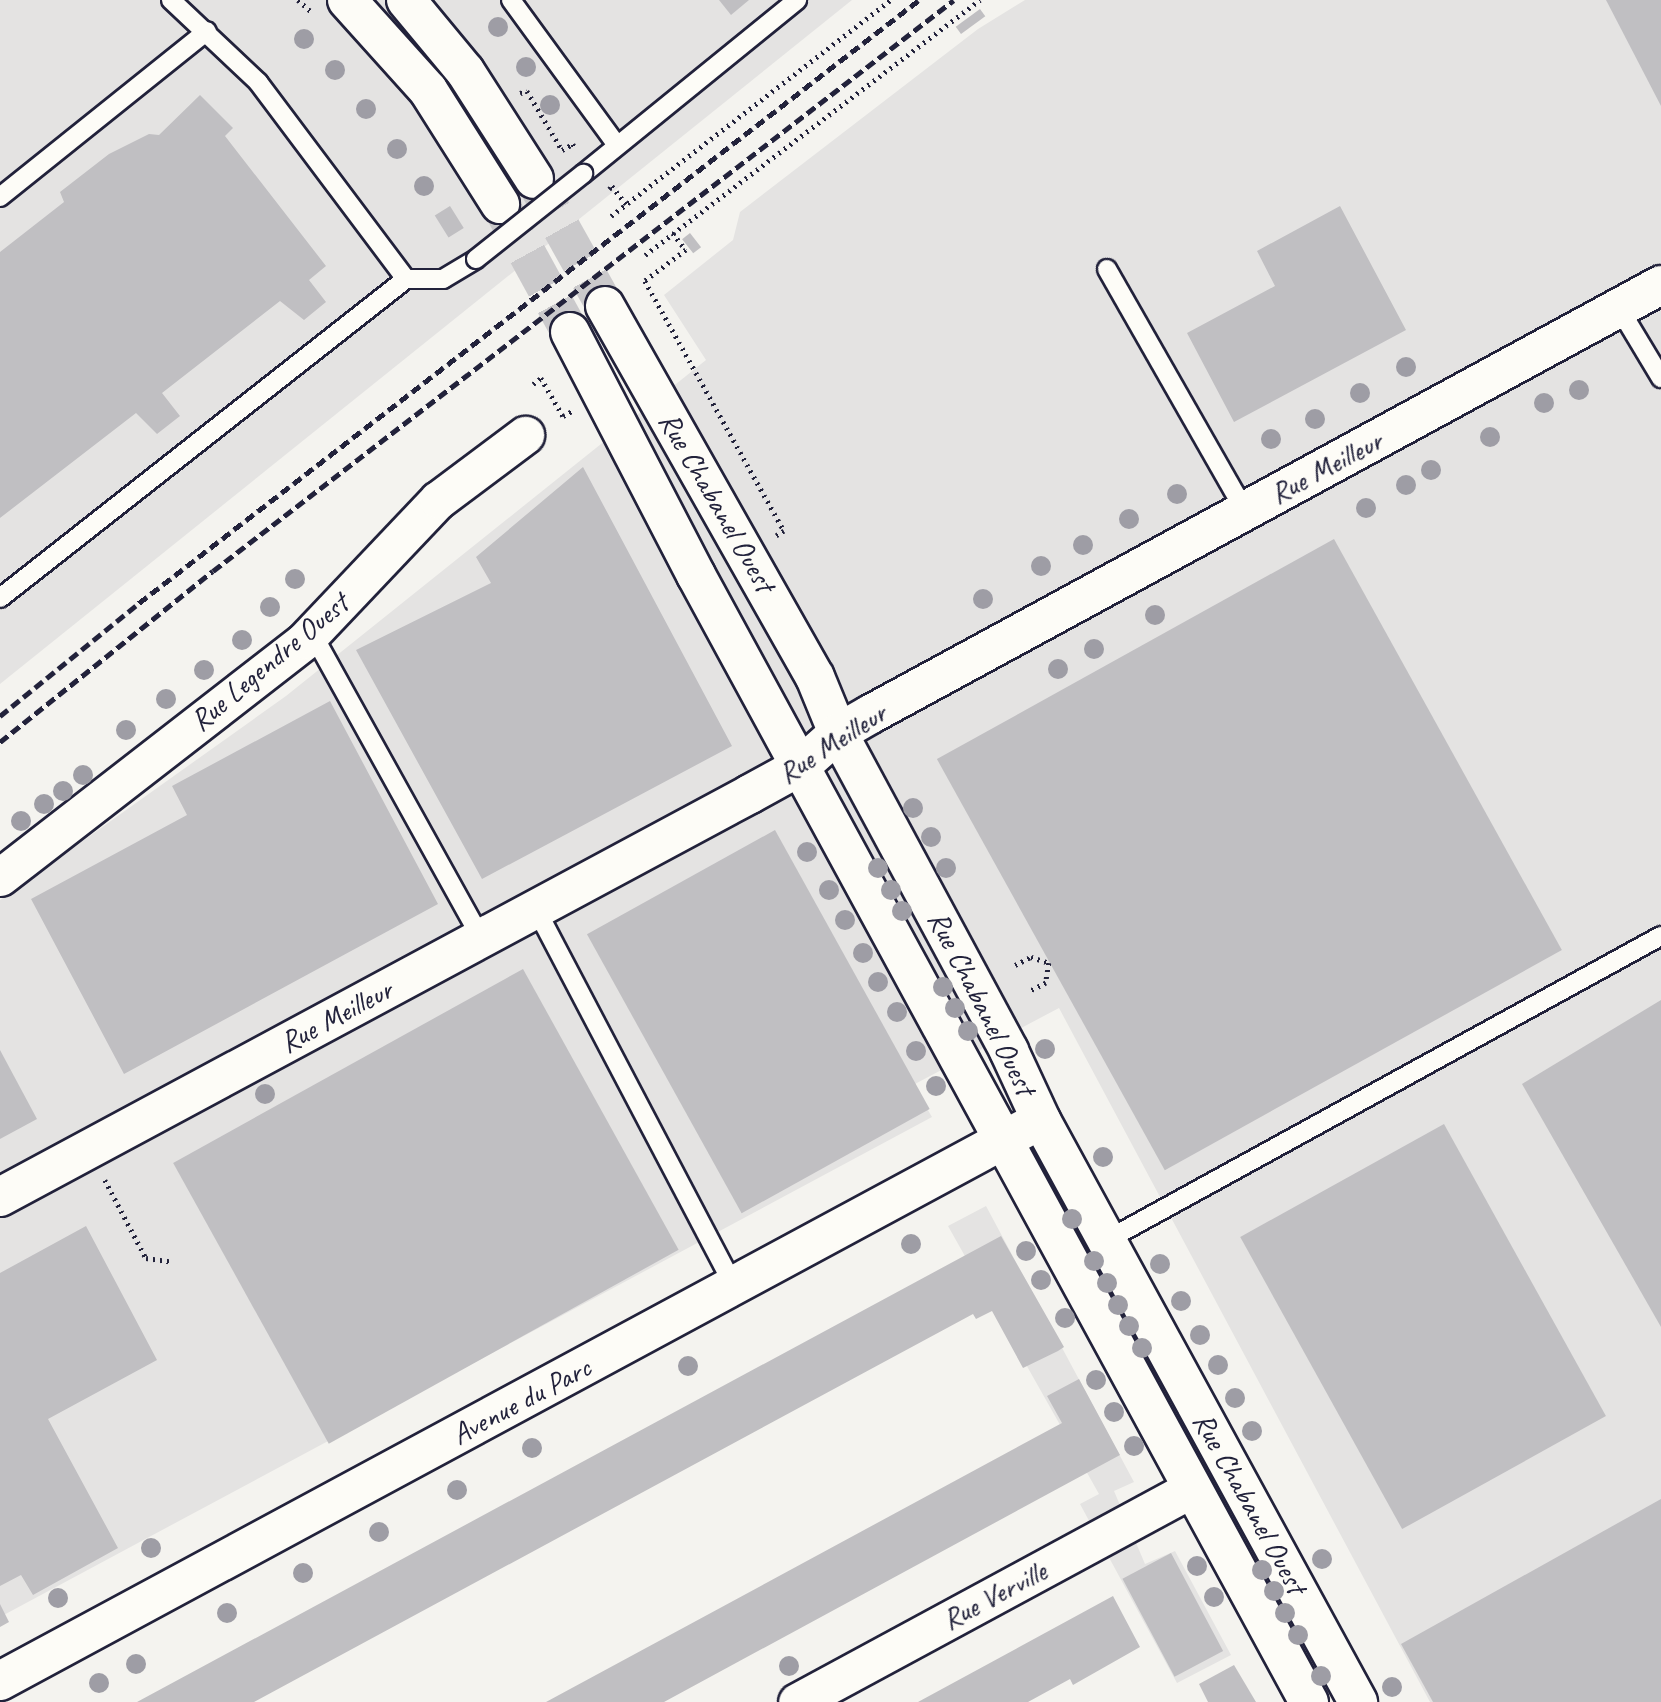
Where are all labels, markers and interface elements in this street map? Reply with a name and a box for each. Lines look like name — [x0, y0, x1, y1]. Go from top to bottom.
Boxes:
street label: Rue Chabanel Ouest — [651, 406, 783, 598]
street label: Rue Meilleur — [1264, 422, 1388, 512]
street label: Rue Legendre Ouest — [183, 585, 355, 739]
street label: Rue Meilleur — [771, 695, 893, 791]
street label: Rue Chabanel Ouest — [920, 905, 1044, 1101]
street label: Rue Meilleur — [274, 971, 398, 1061]
street label: Avenue du Parc — [445, 1349, 597, 1453]
street label: Rue Chabanel Ouest — [1186, 1406, 1314, 1600]
street label: Rue Verville — [936, 1553, 1052, 1637]

